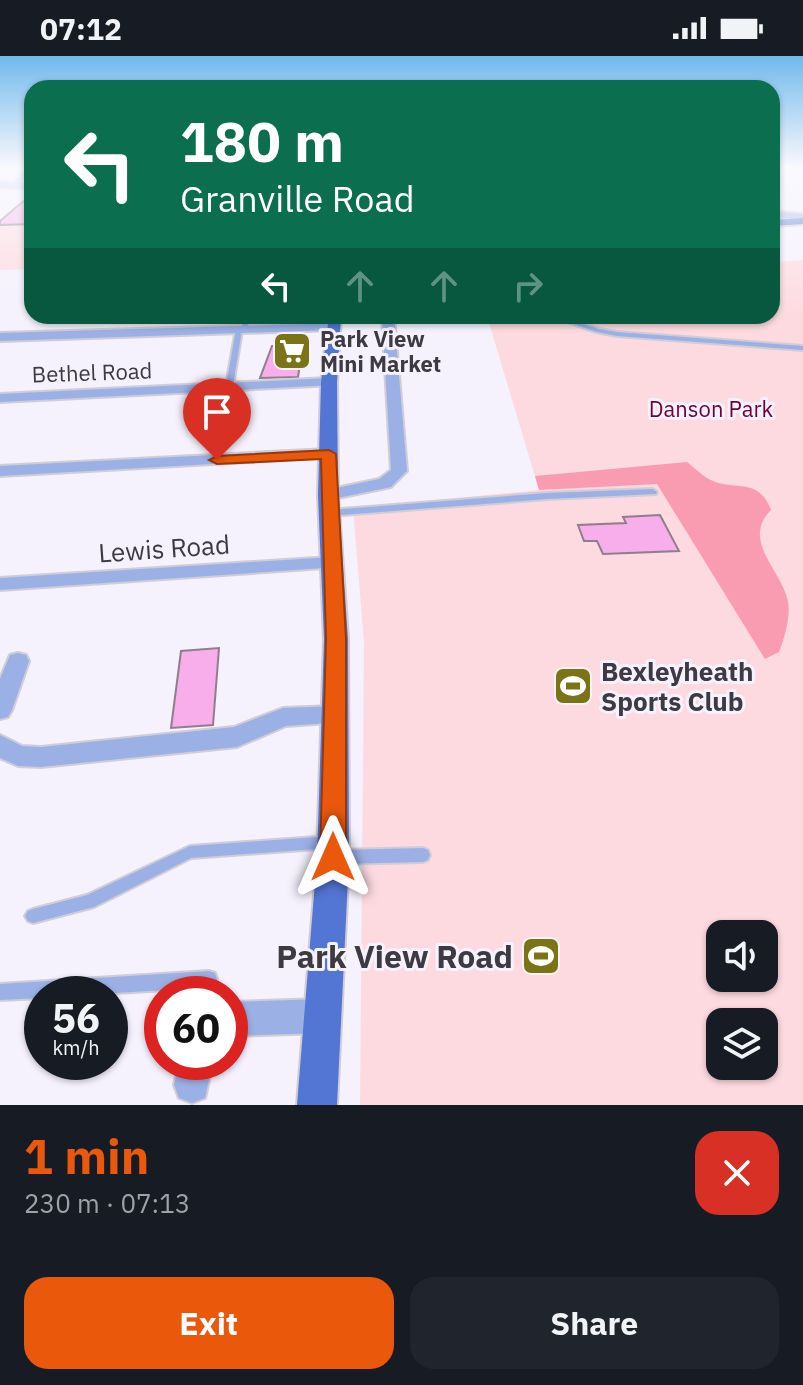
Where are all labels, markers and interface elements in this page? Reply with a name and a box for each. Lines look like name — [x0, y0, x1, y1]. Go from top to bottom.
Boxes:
text: 07:12 — [40, 9, 122, 48]
text: 180 m — [180, 105, 344, 177]
icon: left — [48, 112, 152, 216]
text: Granville Road — [180, 175, 415, 222]
icon: left — [254, 264, 298, 308]
icon: ahead — [338, 264, 382, 308]
icon: ahead — [422, 264, 466, 308]
icon: right — [506, 264, 550, 308]
place label: Park View Mini Market — [320, 324, 441, 378]
supermarket icon: Park View Mini Market — [271, 330, 313, 372]
street label: Bethel Road — [31, 355, 153, 389]
pin — [183, 378, 251, 460]
icon: arrive — [195, 390, 239, 434]
park label: Danson Park — [649, 394, 774, 423]
street label: Lewis Road — [97, 526, 231, 570]
place label: Bexleyheath Sports Club — [601, 654, 754, 718]
sports icon: Bexleyheath Sports Club — [552, 665, 594, 707]
position arrow — [291, 815, 375, 899]
map controls — [706, 920, 778, 1080]
button: sound — [706, 920, 778, 992]
place label: Park View Road — [276, 935, 513, 977]
sports icon: Park View Road — [520, 935, 562, 977]
speed limit sign: 60 — [144, 976, 248, 1080]
text: 56 — [52, 992, 100, 1044]
button: layers — [706, 1008, 778, 1080]
text: km/h — [52, 1034, 100, 1061]
text: 1 min — [24, 1125, 149, 1187]
button: close — [695, 1131, 779, 1215]
text: 230 m · 07:13 — [24, 1186, 190, 1220]
button: Exit — [24, 1277, 394, 1369]
button: Share — [410, 1277, 779, 1369]

